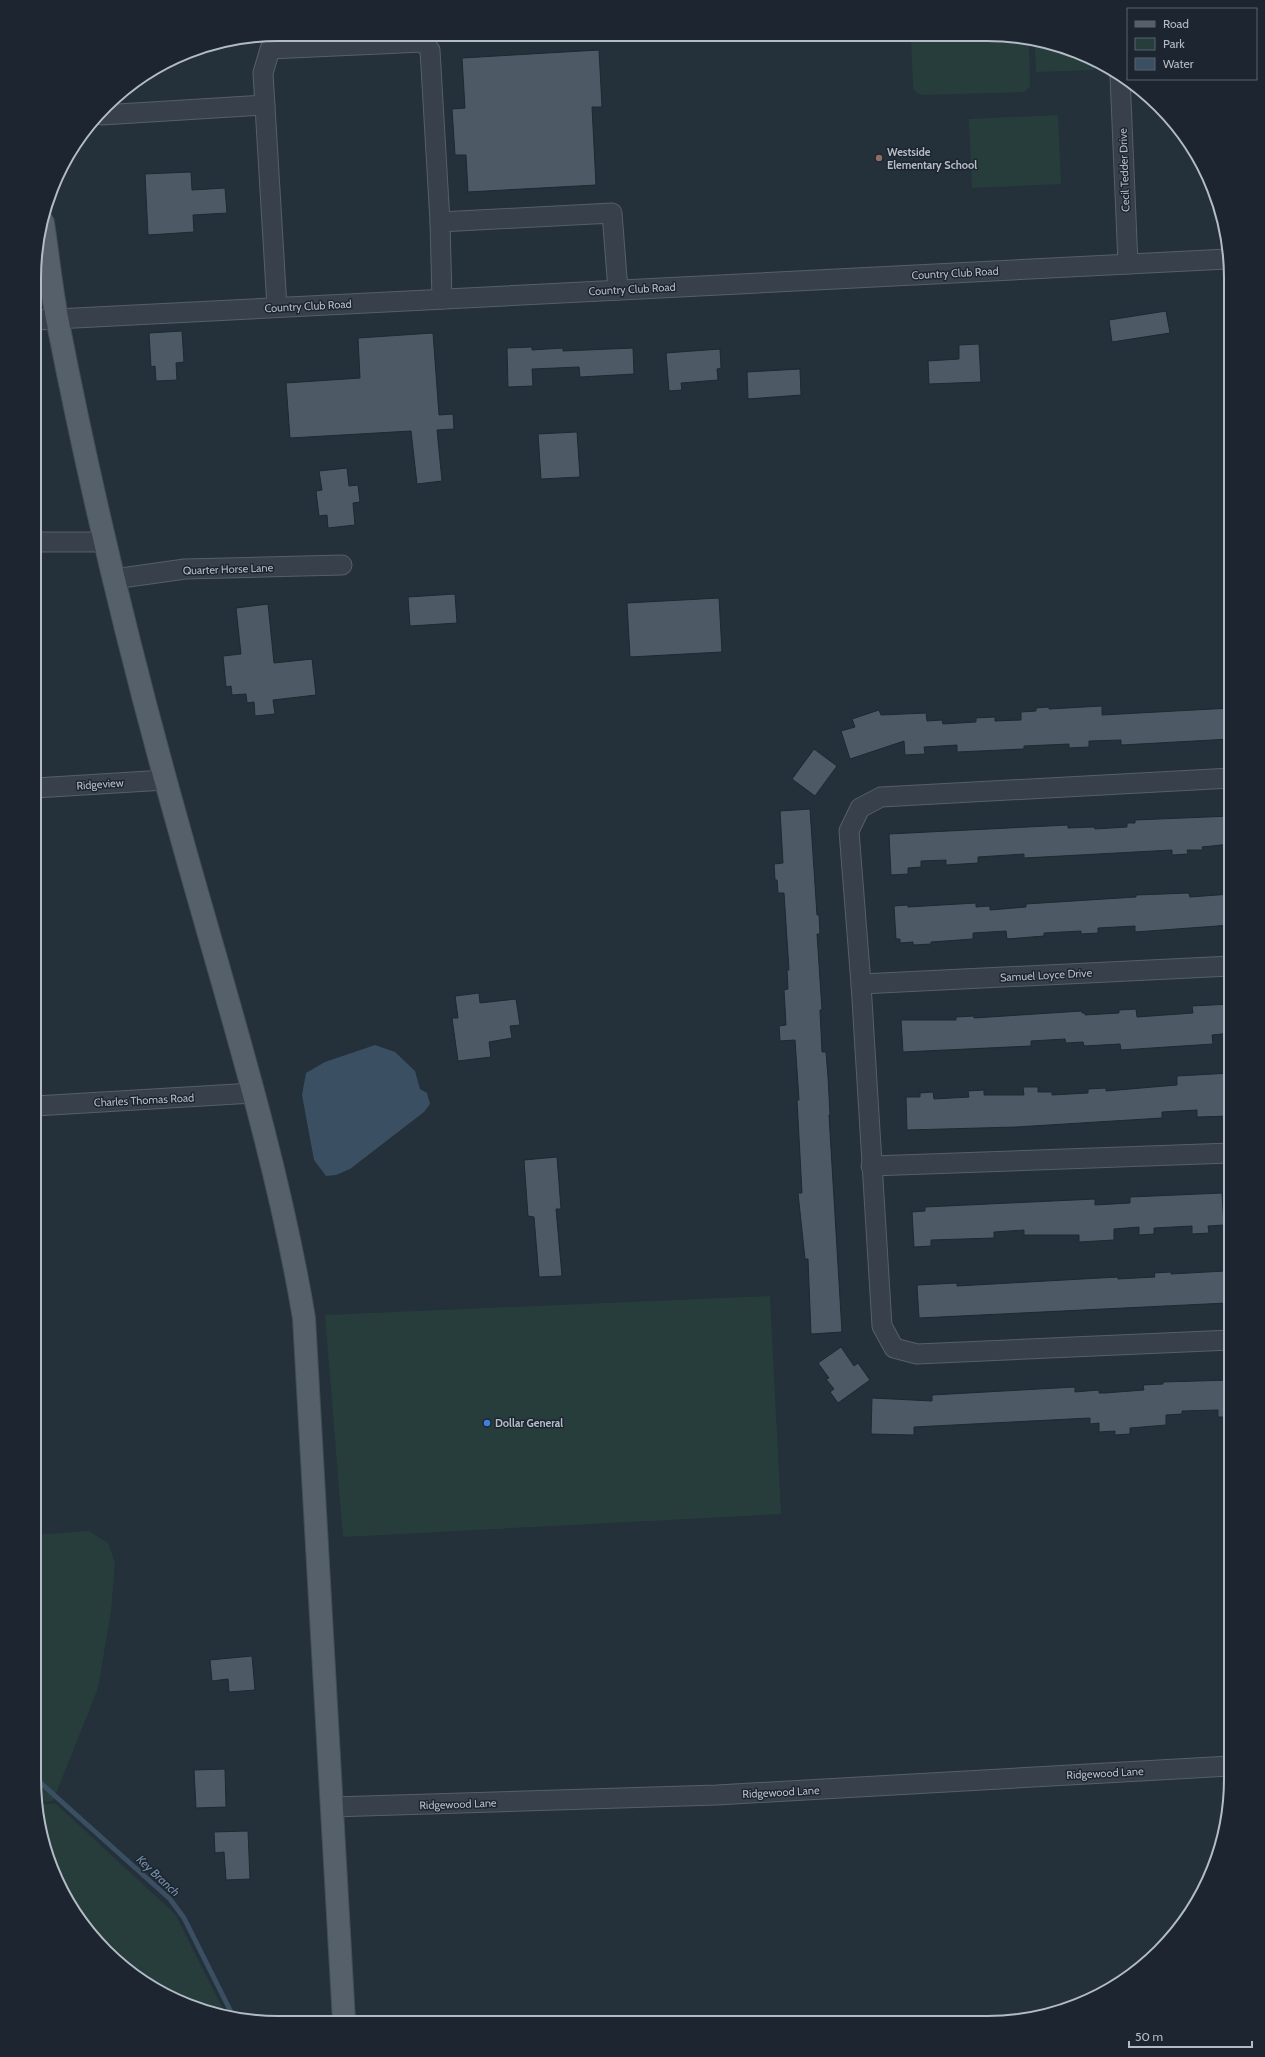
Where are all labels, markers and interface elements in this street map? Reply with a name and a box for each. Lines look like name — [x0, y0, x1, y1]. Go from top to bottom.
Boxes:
legend — [1127, 8, 1257, 80]
text: Road — [1163, 16, 1189, 31]
text: Park — [1163, 36, 1185, 51]
text: Water — [1163, 56, 1194, 71]
street label: Cecil Tedder Drive — [1116, 128, 1132, 212]
place label: Westside Elementary School — [887, 145, 977, 172]
marker: Westside Elementary School — [874, 153, 884, 163]
street label: Country Club Road — [911, 264, 999, 282]
street label: Country Club Road — [588, 280, 676, 298]
street label: Country Club Road — [264, 297, 352, 315]
street label: Quarter Horse Lane — [183, 560, 274, 578]
street label: Ridgeview — [76, 775, 124, 793]
street label: Samuel Loyce Drive — [1000, 966, 1093, 984]
street label: Charles Thomas Road — [94, 1090, 194, 1110]
place label: Dollar General — [495, 1416, 563, 1430]
marker: Dollar General — [482, 1418, 492, 1428]
street label: Ridgewood Lane — [1066, 1764, 1144, 1782]
street label: Ridgewood Lane — [742, 1783, 820, 1801]
street label: Ridgewood Lane — [419, 1796, 497, 1812]
water label: Key Branch — [134, 1852, 183, 1899]
scale bar — [1129, 2023, 1252, 2049]
text: 50 m — [1135, 2029, 1163, 2044]

